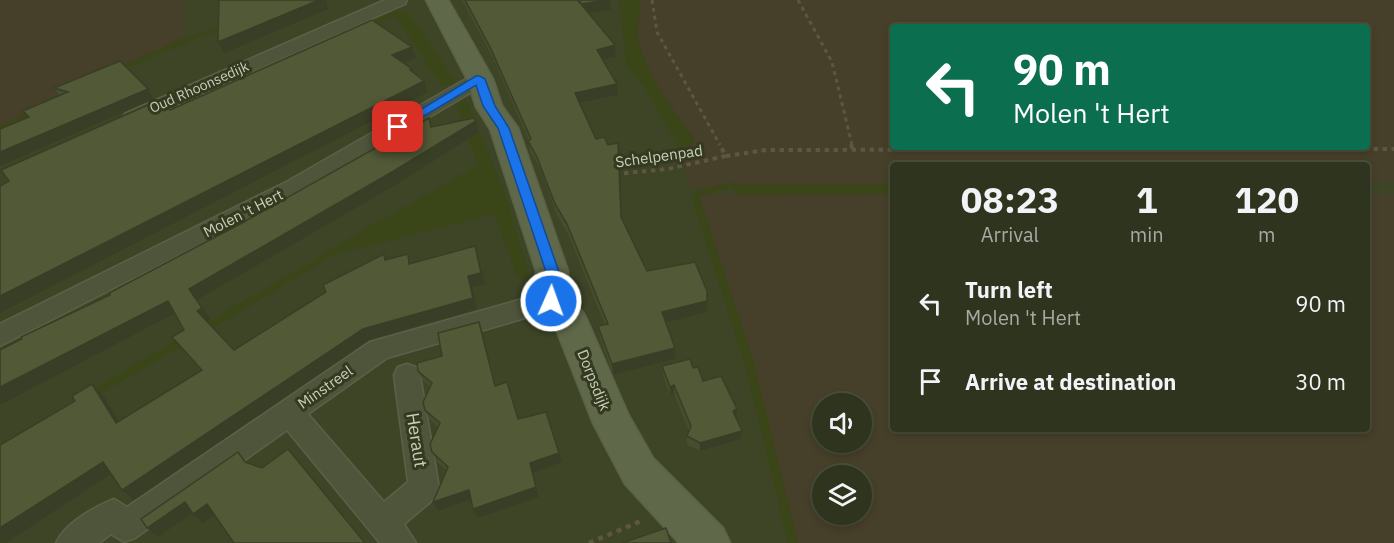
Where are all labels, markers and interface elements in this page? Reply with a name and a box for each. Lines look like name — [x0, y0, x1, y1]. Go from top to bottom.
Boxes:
text: 90 m — [1013, 42, 1111, 97]
icon: left — [914, 48, 992, 126]
street label: Oud Rhoonsedijk — [147, 57, 252, 117]
text: Molen 't Hert — [1013, 95, 1170, 130]
pin — [372, 101, 423, 152]
icon: arrive — [381, 110, 414, 143]
street label: Schelpenpad — [614, 140, 704, 172]
text: 08:23 — [961, 176, 1059, 223]
text: 1 — [1136, 176, 1158, 223]
text: 120 — [1234, 176, 1299, 223]
street label: Molen 't Hert — [200, 185, 286, 241]
text: Arrival — [981, 221, 1039, 248]
text: min — [1130, 221, 1164, 248]
text: m — [1258, 221, 1276, 248]
position arrow — [519, 269, 583, 333]
text: Turn left — [965, 275, 1053, 304]
icon: left — [914, 287, 947, 320]
text: 90 m — [1295, 289, 1346, 318]
text: Molen 't Hert — [965, 304, 1081, 331]
street label: Dorpsdijk — [573, 347, 615, 413]
street label: Minstreel — [294, 361, 356, 413]
icon: arrive — [914, 365, 947, 398]
text: Arrive at destination — [965, 367, 1176, 396]
text: 30 m — [1295, 367, 1346, 396]
map controls — [812, 393, 872, 525]
button: sound — [812, 393, 872, 453]
street label: Heraut — [401, 411, 433, 469]
button: layers — [812, 465, 872, 525]

